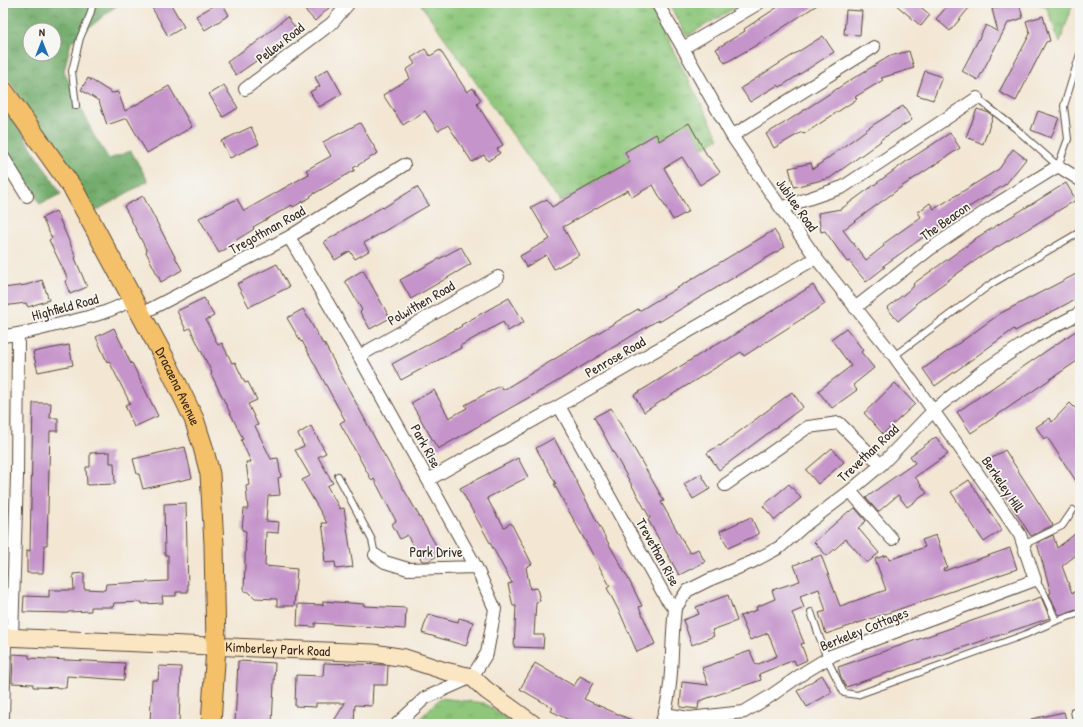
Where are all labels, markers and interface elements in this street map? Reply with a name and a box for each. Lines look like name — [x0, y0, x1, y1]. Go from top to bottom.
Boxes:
street label: Pellew Road — [252, 17, 308, 68]
north arrow — [22, 22, 62, 62]
text: N — [39, 25, 45, 39]
street label: Jubilee Road — [772, 174, 823, 235]
street label: The Beacon — [916, 197, 973, 245]
street label: Tregothnan Road — [225, 201, 309, 259]
street label: Polwithen Road — [384, 275, 458, 329]
street label: Highfield Road — [29, 288, 101, 326]
street label: Penrose Road — [581, 331, 649, 381]
street label: Dracaena Avenue — [151, 344, 206, 428]
street label: Trevethan Road — [833, 419, 903, 486]
street label: Park Rise — [407, 421, 446, 471]
street label: Berkeley Hill — [977, 452, 1030, 517]
street label: Trevethan Rise — [632, 514, 685, 589]
street label: Park Drive — [410, 542, 463, 561]
street label: Berkeley Cottages — [817, 602, 911, 656]
street label: Kimberley Park Road — [225, 637, 331, 660]

